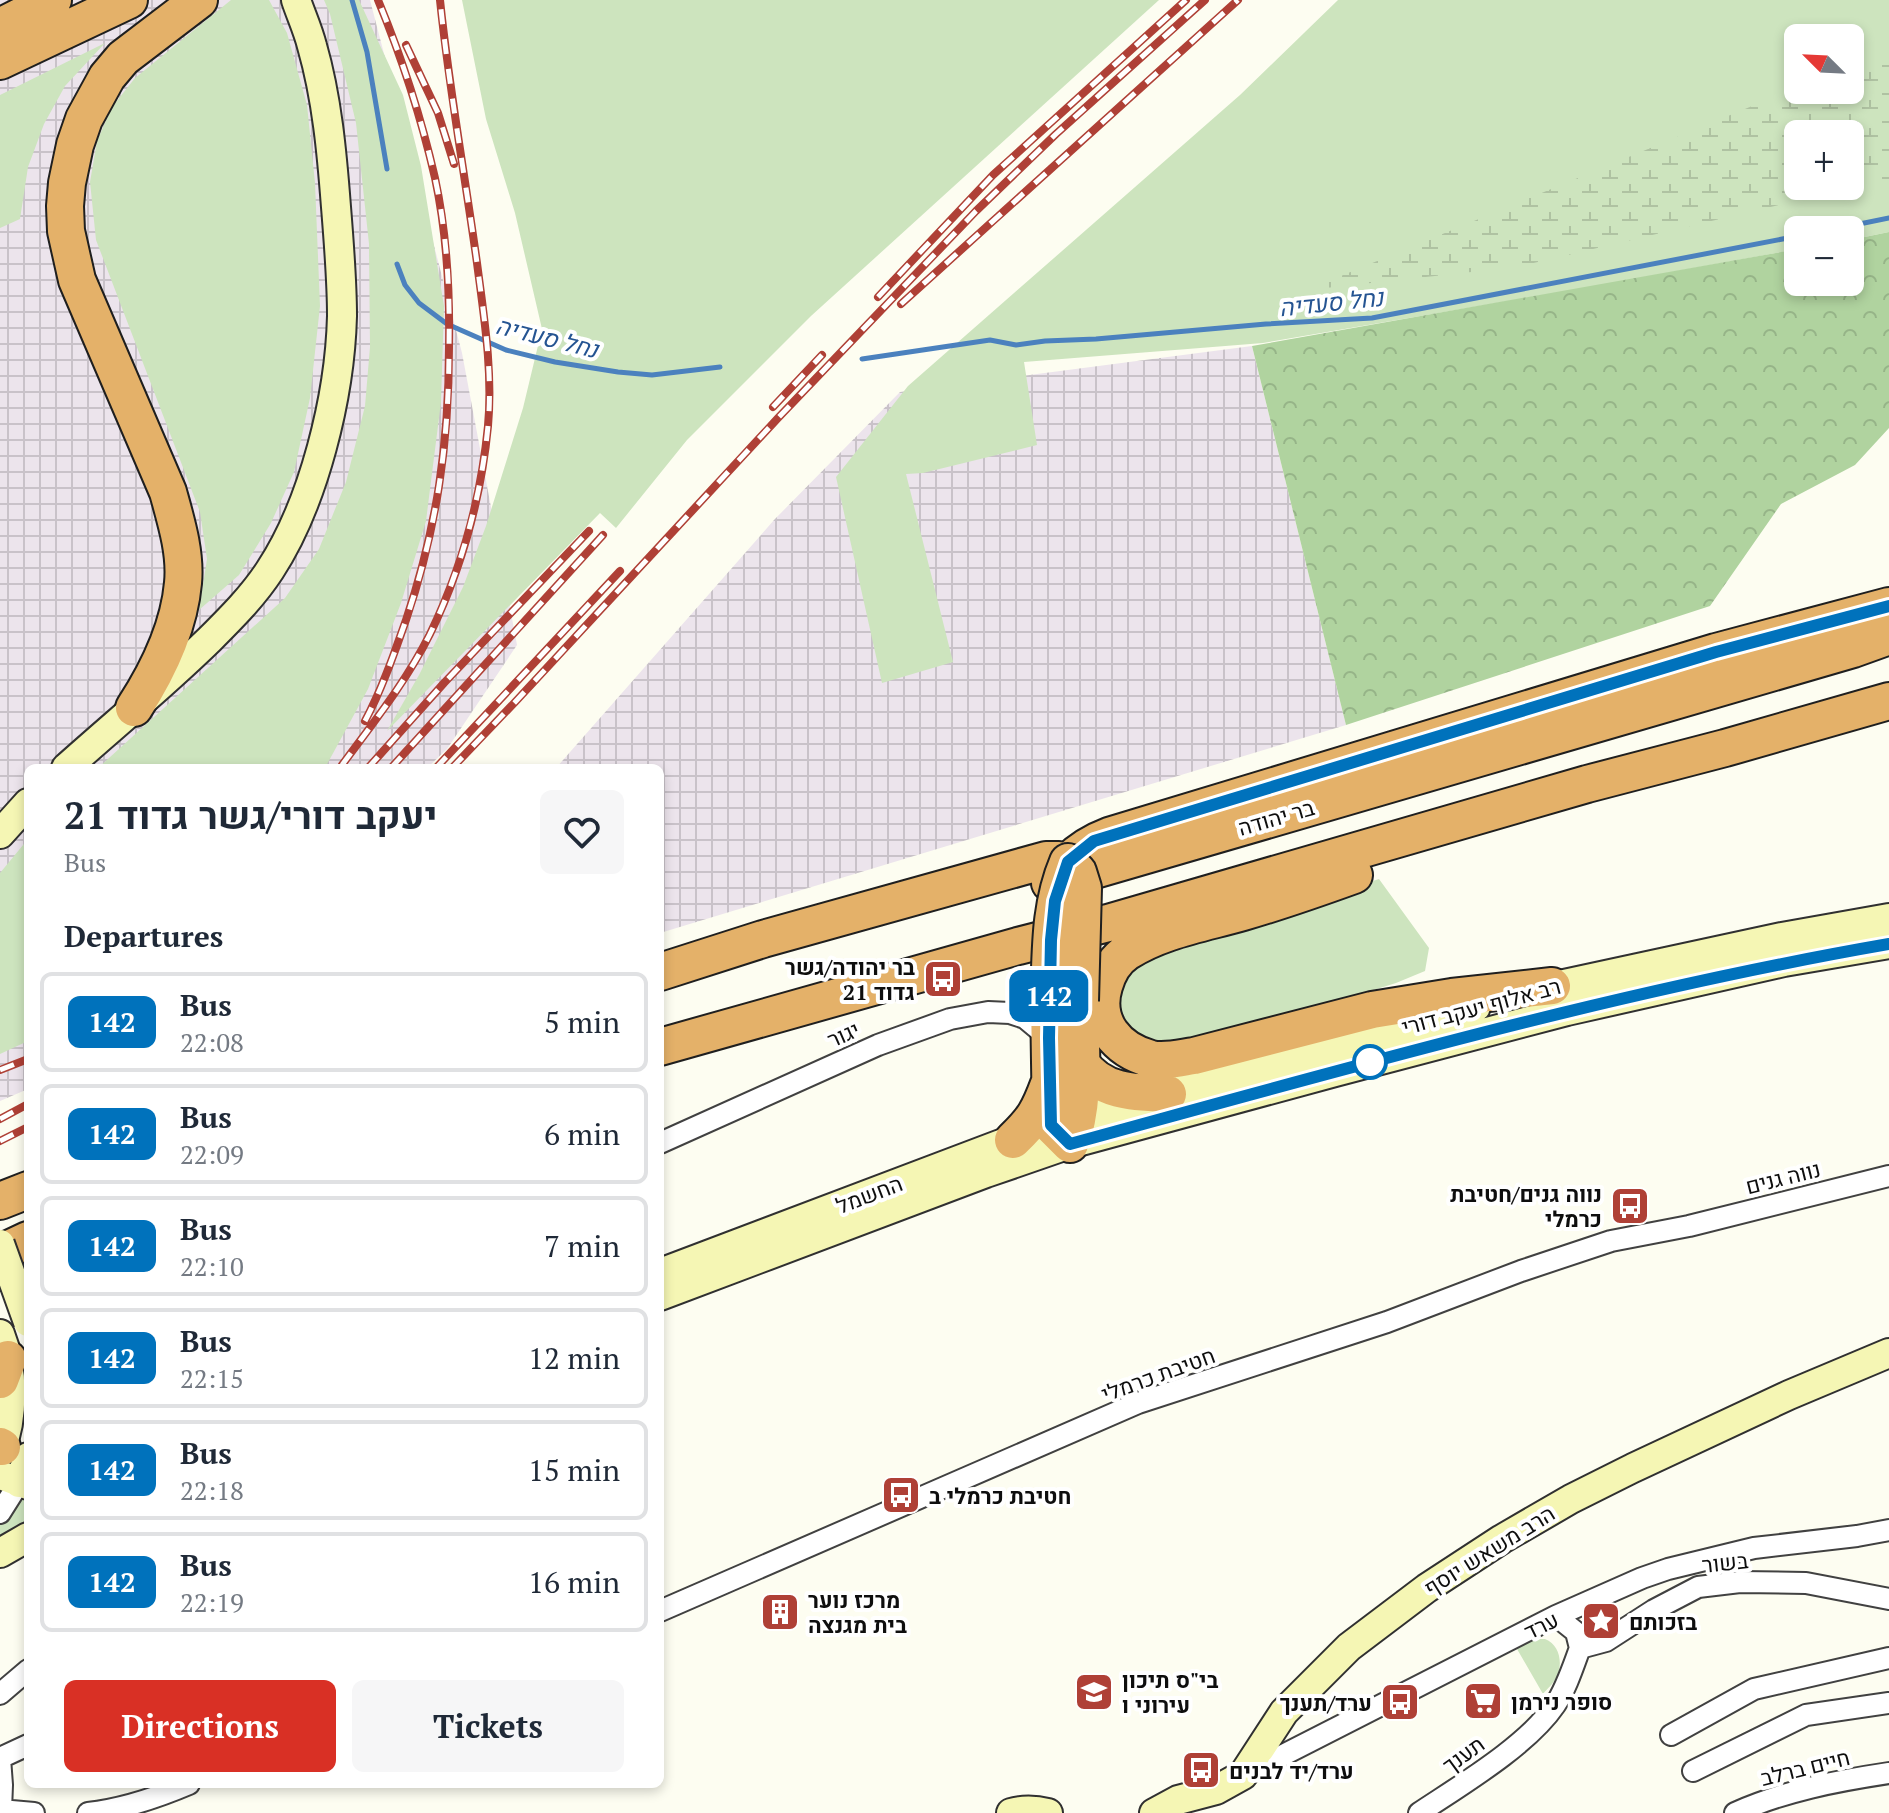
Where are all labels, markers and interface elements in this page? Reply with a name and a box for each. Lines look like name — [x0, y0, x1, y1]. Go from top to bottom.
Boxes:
north arrow — [1784, 24, 1864, 104]
map controls — [1784, 24, 1864, 296]
button: + — [1784, 120, 1864, 200]
button: − — [1784, 216, 1864, 296]
water label: נחל סעדיה — [1277, 280, 1387, 323]
water label: נחל סעדיה — [492, 309, 604, 366]
text: יעקב דורי/גשר גדוד 21 — [64, 790, 438, 840]
button: heart — [540, 790, 624, 874]
street label: בר יהודה — [1234, 792, 1318, 842]
text: Bus — [64, 845, 106, 879]
text: Departures — [64, 916, 223, 956]
place label: בר יהודה/גשר גדוד 21 — [785, 952, 915, 1006]
bus stop icon: בר יהודה/גשר גדוד 21 — [922, 958, 964, 1000]
line badge: 142 — [1003, 970, 1095, 1022]
street label: רב אלוף יעקב דורי — [1398, 971, 1564, 1041]
text: 142 — [1025, 977, 1073, 1014]
text: Bus — [180, 985, 232, 1025]
text: 5 min — [544, 1002, 620, 1042]
text: 142 — [88, 1003, 136, 1040]
street label: יגור — [822, 1014, 864, 1054]
text: 22:08 — [180, 1025, 244, 1059]
unlabelled marker — [1353, 1045, 1387, 1079]
text: Bus — [180, 1097, 232, 1137]
text: 6 min — [544, 1114, 620, 1154]
text: 142 — [88, 1115, 136, 1152]
text: 22:09 — [180, 1137, 244, 1171]
street label: נווה גנים — [1742, 1154, 1824, 1200]
street label: החשמל — [832, 1168, 906, 1220]
place label: נווה גנים/חטיבת כרמלי — [1450, 1179, 1602, 1233]
bus stop icon: נווה גנים/חטיבת כרמלי — [1609, 1185, 1651, 1227]
text: Bus — [180, 1209, 232, 1249]
text: 7 min — [544, 1226, 620, 1266]
text: 142 — [88, 1227, 136, 1264]
text: 22:10 — [180, 1249, 244, 1283]
text: Bus — [180, 1321, 232, 1361]
text: 12 min — [528, 1338, 620, 1378]
text: 142 — [88, 1339, 136, 1376]
street label: חטיבת כרמלי — [1097, 1340, 1219, 1408]
text: 22:15 — [180, 1361, 244, 1395]
text: Bus — [180, 1433, 232, 1473]
text: 15 min — [528, 1450, 620, 1490]
text: 142 — [88, 1451, 136, 1488]
text: 22:18 — [180, 1473, 244, 1507]
bus stop icon: חטיבת כרמלי ב — [880, 1474, 922, 1516]
place label: חטיבת כרמלי ב — [929, 1481, 1071, 1510]
street label: הרב משאש יוסף — [1418, 1498, 1560, 1602]
text: Bus — [180, 1545, 232, 1585]
street label: בשור — [1700, 1545, 1750, 1579]
text: 16 min — [528, 1562, 620, 1602]
text: 142 — [88, 1563, 136, 1600]
text: 22:19 — [180, 1585, 244, 1619]
place label: מרכז נוער בית מגנצה — [808, 1585, 907, 1639]
building icon: מרכז נוער בית מגנצה — [759, 1591, 801, 1633]
place icon: בזכותם — [1580, 1600, 1622, 1642]
street label: ערד — [1519, 1604, 1563, 1646]
place label: בזכותם — [1629, 1607, 1697, 1636]
place label: בי"ס תיכון עירוני ו — [1122, 1665, 1219, 1719]
school or university icon: בי"ס תיכון עירוני ו — [1073, 1671, 1115, 1713]
button: Directions — [64, 1680, 336, 1772]
button: Tickets — [352, 1680, 624, 1772]
supermarket icon: סופר נירמן — [1462, 1680, 1504, 1722]
bus stop icon: ערד/תענך — [1379, 1681, 1421, 1723]
place label: סופר נירמן — [1511, 1687, 1612, 1716]
place label: ערד/תענך — [1279, 1688, 1372, 1717]
street label: תענך — [1436, 1729, 1490, 1779]
street label: חיים ברלב — [1757, 1742, 1853, 1792]
bus stop icon: ערד/יד לבנים — [1180, 1749, 1222, 1791]
place label: ערד/יד לבנים — [1229, 1756, 1354, 1785]

